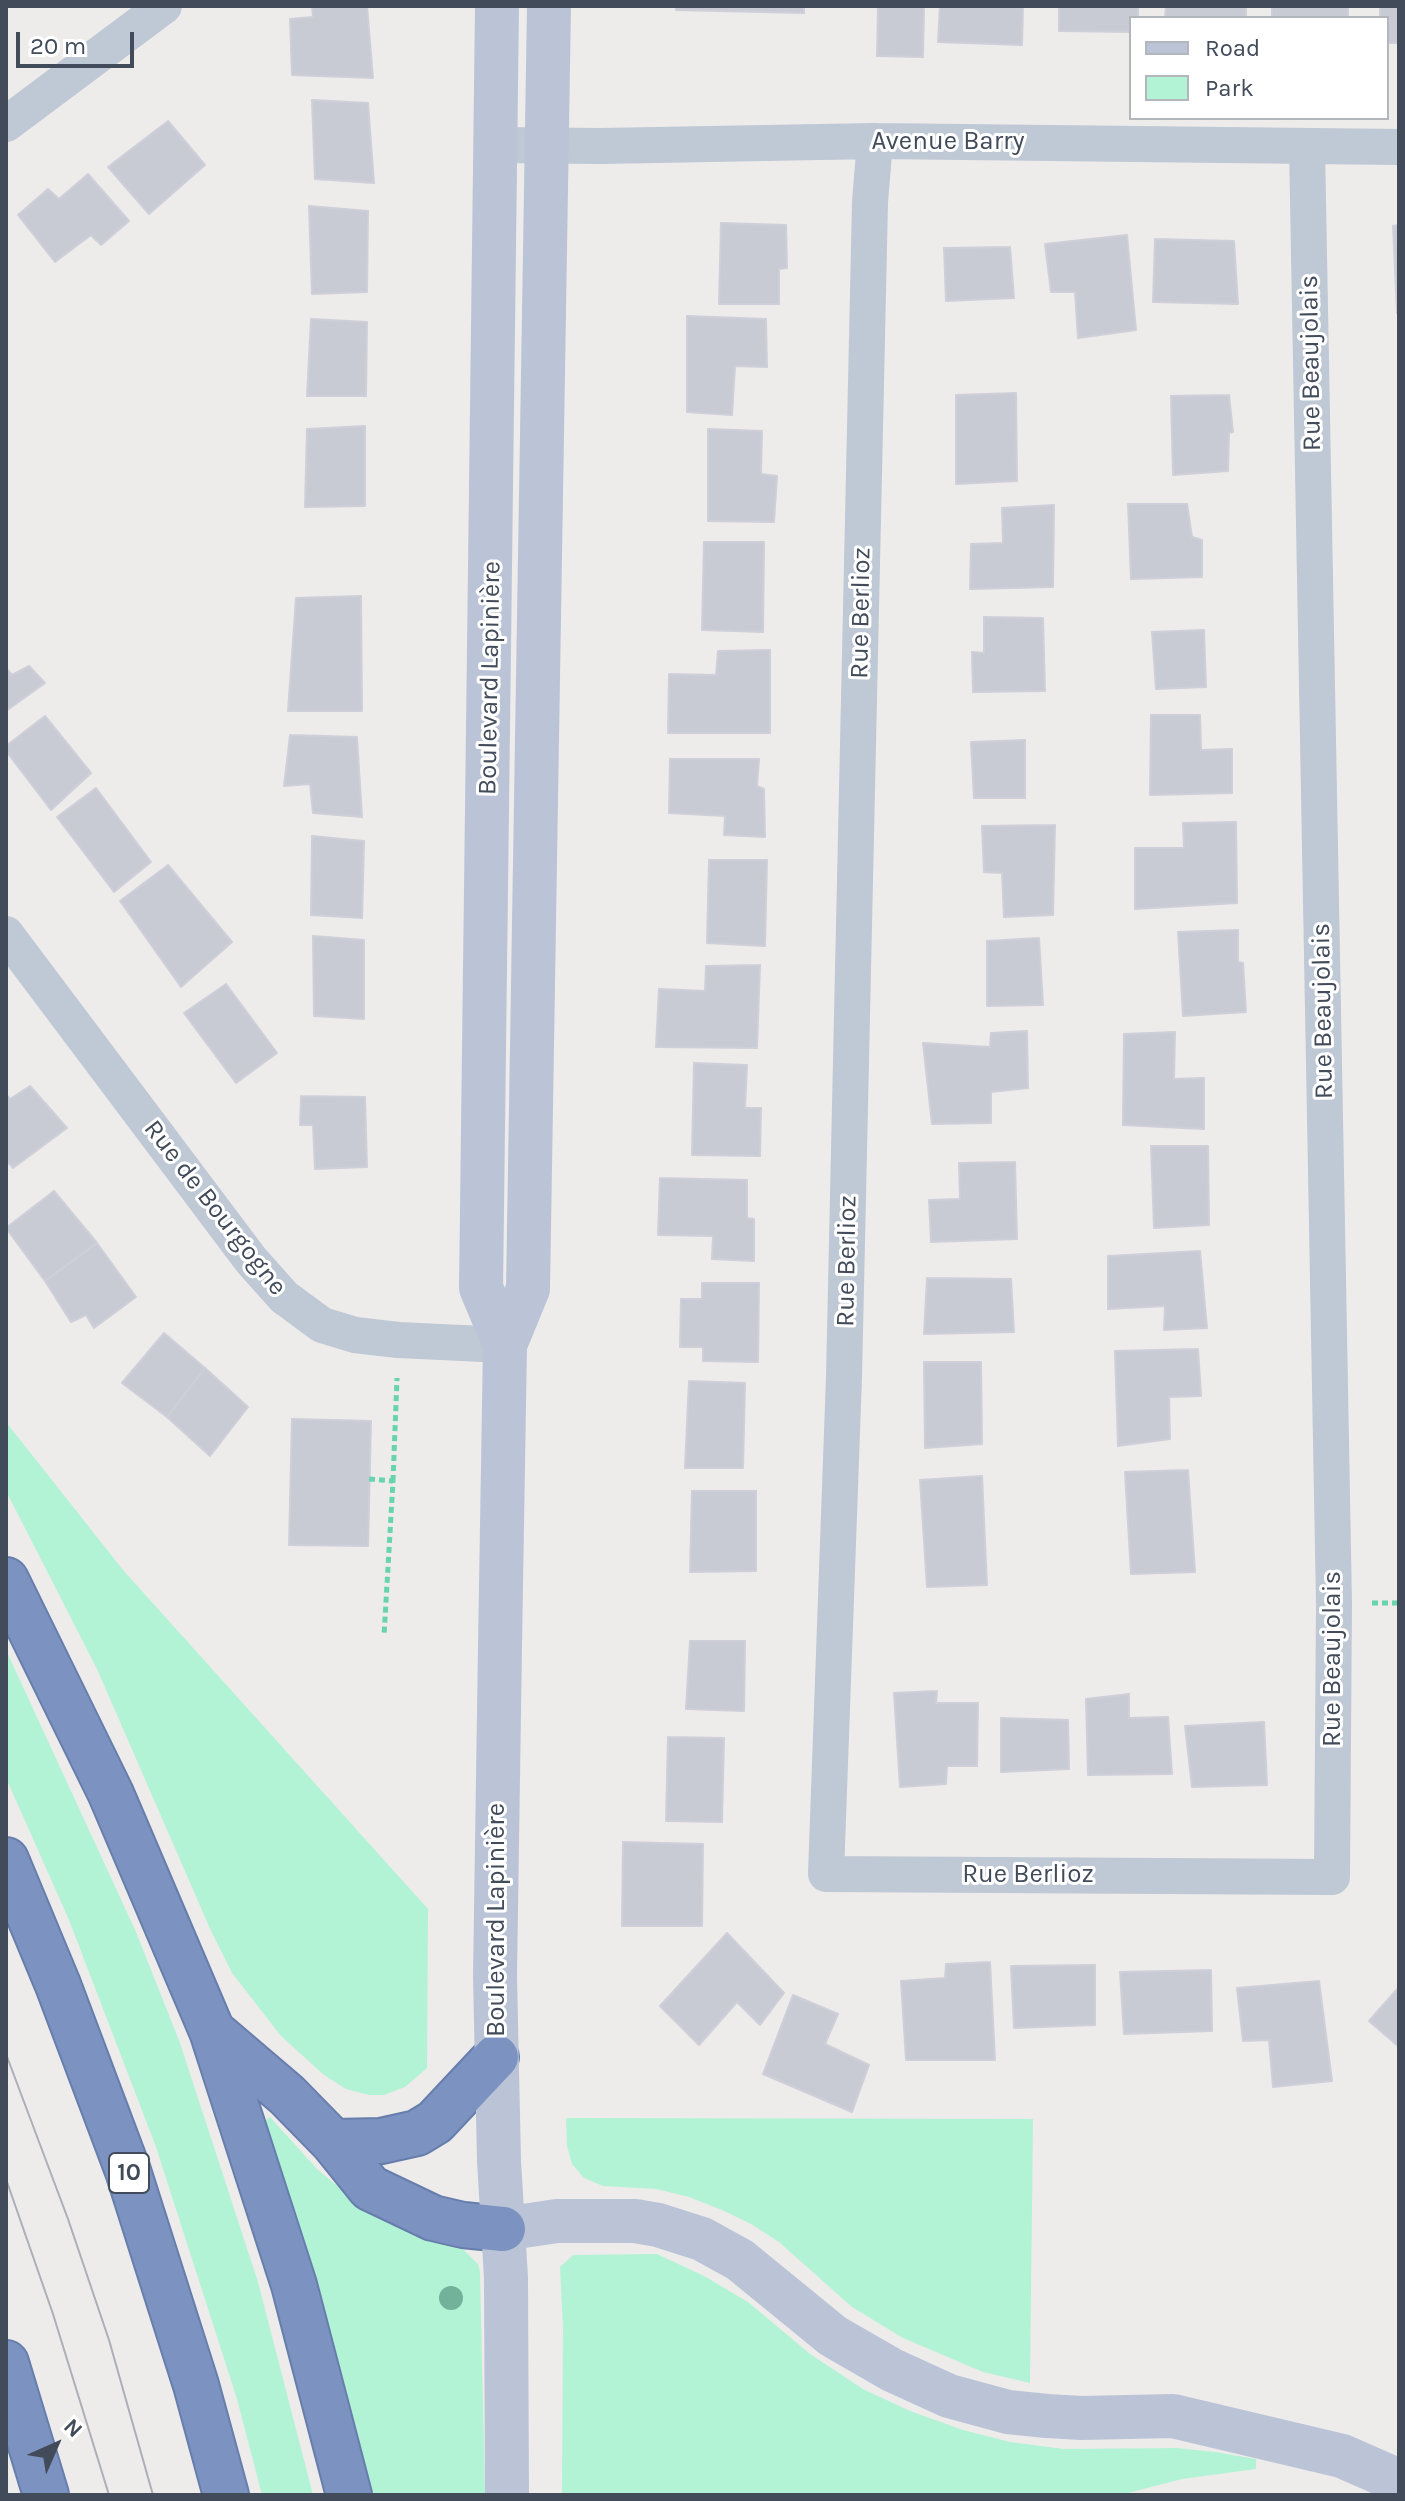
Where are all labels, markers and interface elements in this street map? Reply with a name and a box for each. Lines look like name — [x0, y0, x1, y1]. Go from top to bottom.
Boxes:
scale bar — [20, 16, 138, 66]
legend — [1129, 16, 1389, 120]
text: 20 m — [30, 32, 86, 60]
text: Road — [1205, 34, 1260, 62]
text: Park — [1205, 74, 1254, 102]
street label: Avenue Barry — [871, 126, 1025, 158]
street label: Rue Beaujolais — [1294, 275, 1328, 451]
street label: Rue Berlioz — [844, 547, 878, 679]
street label: Boulevard Lapinière — [472, 561, 508, 795]
street label: Rue Beaujolais — [1306, 923, 1340, 1099]
street label: Rue de Bourgogne — [137, 1114, 293, 1302]
street label: Rue Berlioz — [830, 1195, 864, 1327]
street label: Rue Beaujolais — [1317, 1571, 1349, 1747]
street label: Boulevard Lapinière — [481, 1803, 513, 2037]
street label: Rue Berlioz — [962, 1859, 1094, 1891]
road number: 10 — [109, 2153, 149, 2193]
north arrow — [16, 2405, 96, 2485]
text: N — [58, 2413, 88, 2443]

